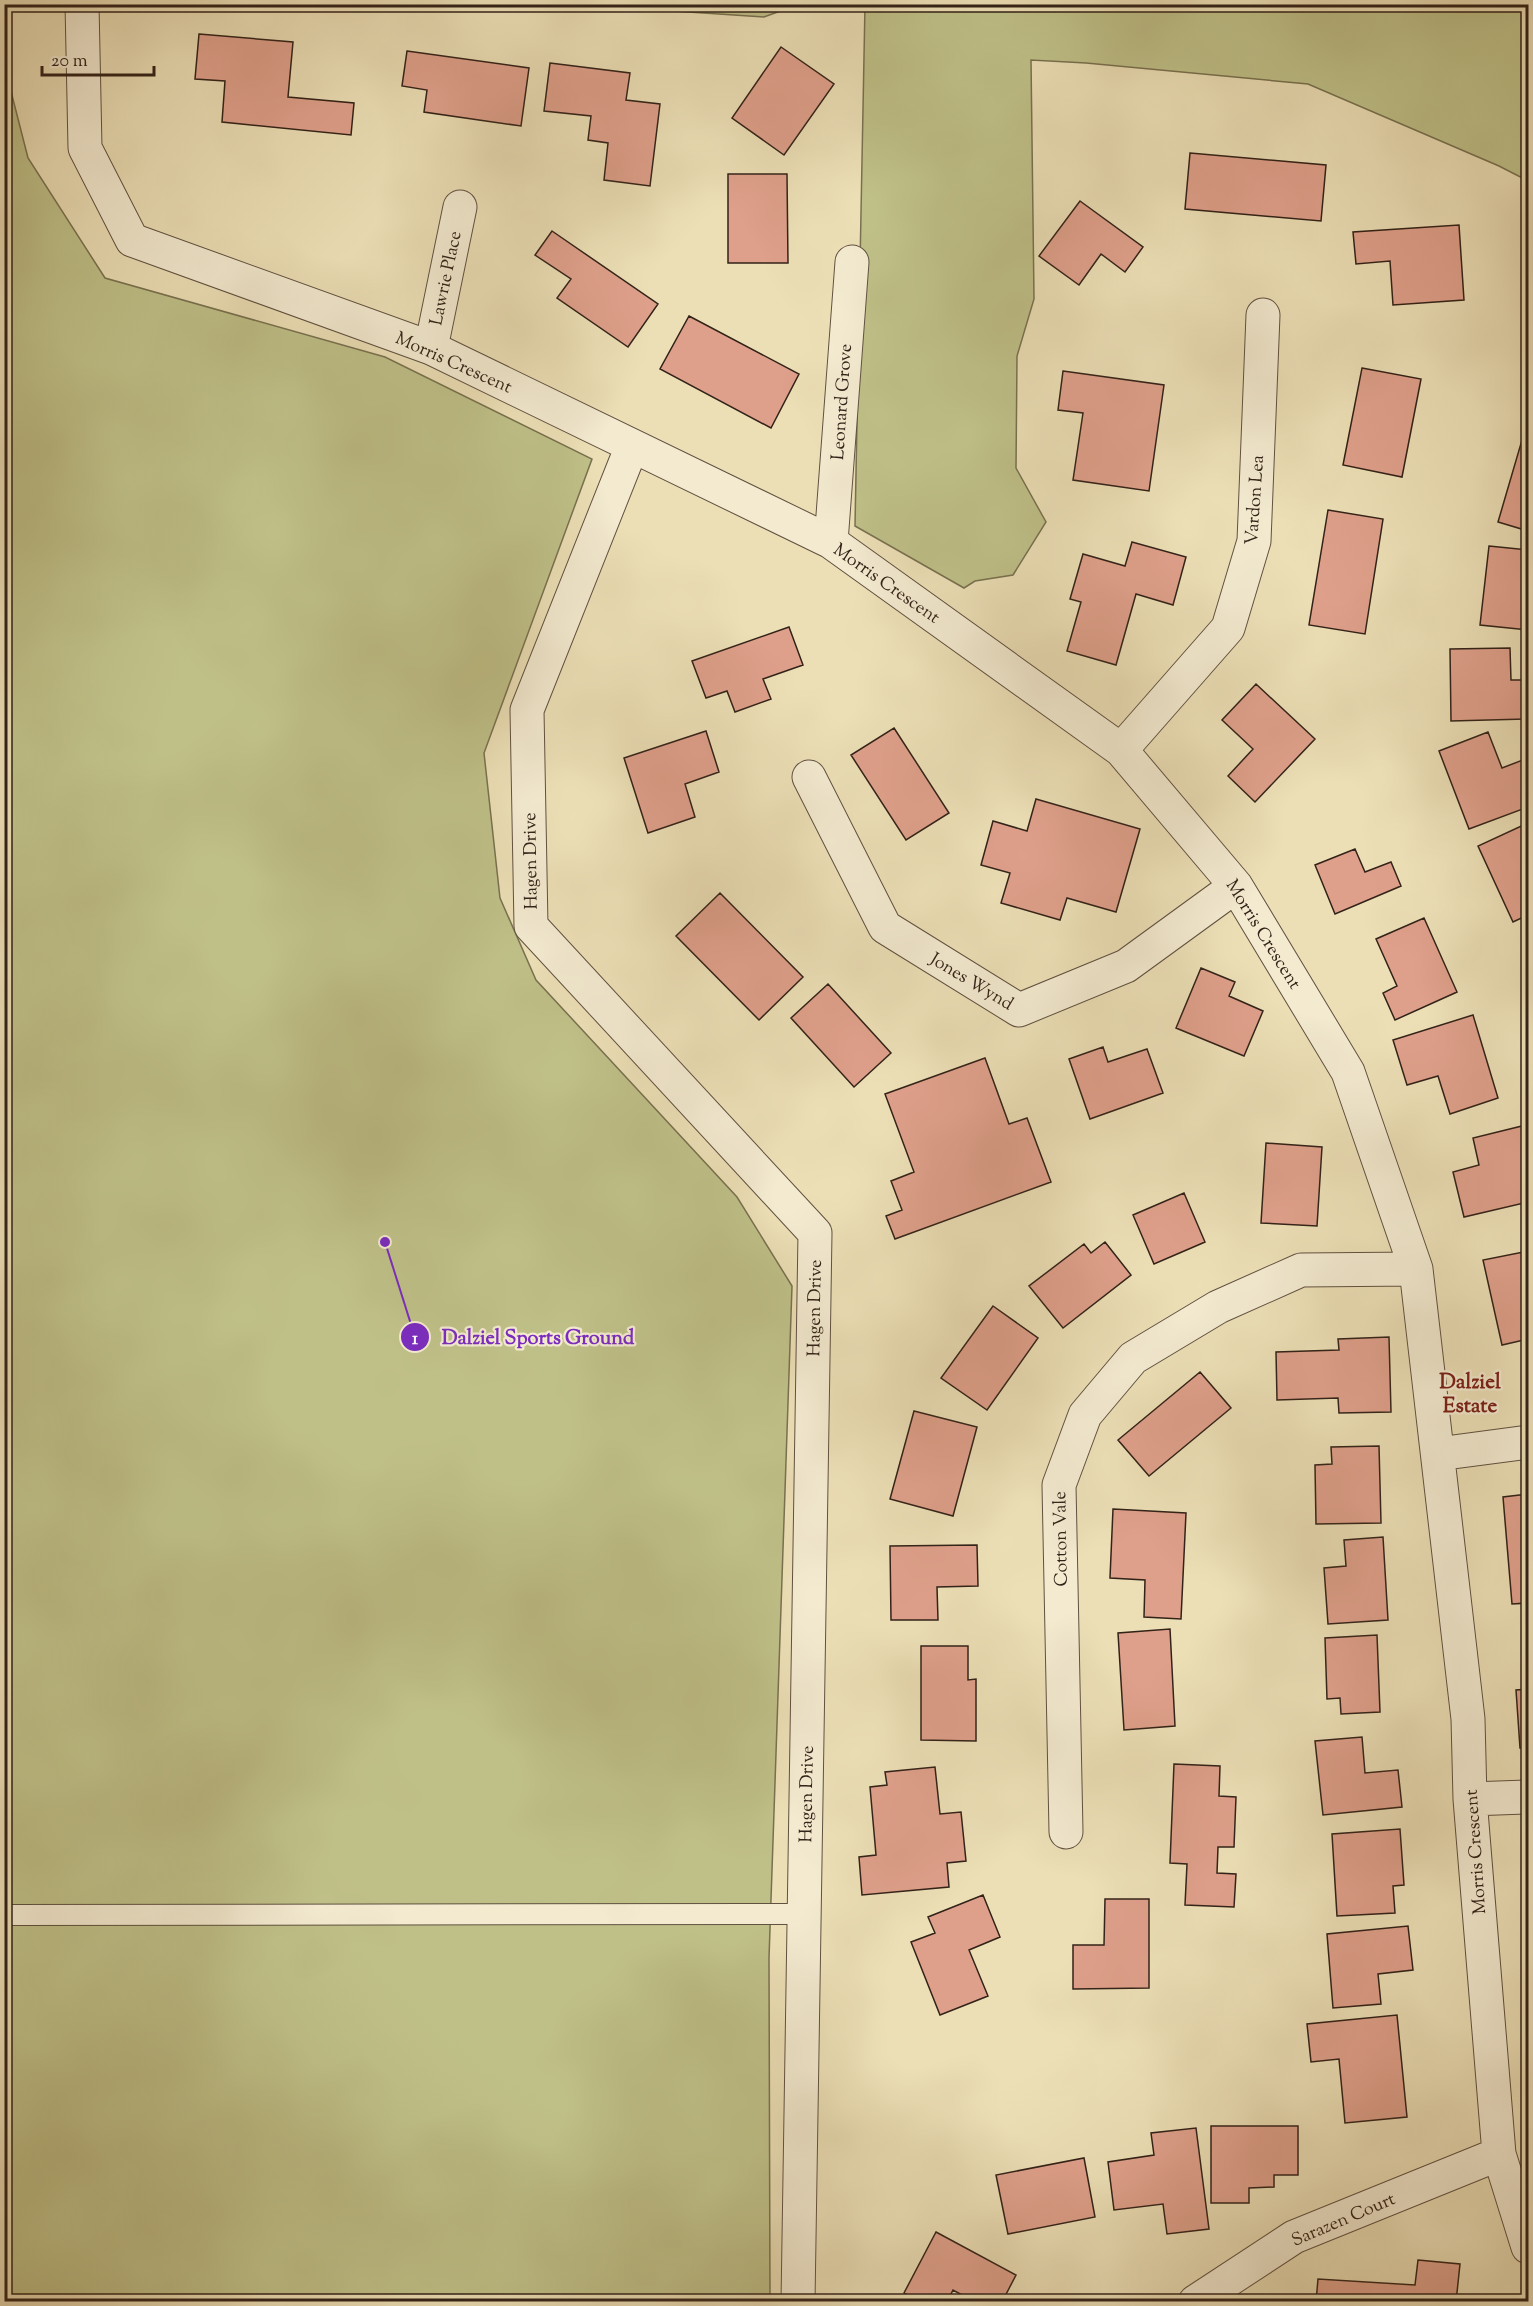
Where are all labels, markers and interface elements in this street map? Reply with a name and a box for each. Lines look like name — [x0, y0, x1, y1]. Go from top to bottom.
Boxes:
scale bar — [42, 39, 154, 77]
text: 20 m — [51, 49, 88, 75]
street label: Lawrie Place — [424, 229, 470, 328]
street label: Morris Crescent — [391, 326, 516, 401]
street label: Leonard Grove — [826, 343, 860, 461]
street label: Vardon Lea — [1240, 454, 1272, 546]
street label: Morris Crescent — [827, 538, 945, 631]
street label: Hagen Drive — [518, 812, 546, 910]
street label: Morris Crescent — [1218, 875, 1307, 995]
street label: Jones Wynd — [923, 947, 1018, 1018]
street label: Hagen Drive — [802, 1259, 830, 1357]
callout: Dalziel Sports Ground — [400, 1318, 647, 1356]
text: Dalziel Sports Ground — [442, 1325, 635, 1354]
text: 1 — [412, 1327, 419, 1353]
district label: Dalziel Estate — [1439, 1368, 1501, 1422]
street label: Cotton Vale — [1048, 1491, 1076, 1587]
street label: Hagen Drive — [794, 1745, 822, 1843]
street label: Morris Crescent — [1460, 1788, 1494, 1915]
street label: Sarazen Court — [1288, 2187, 1400, 2254]

